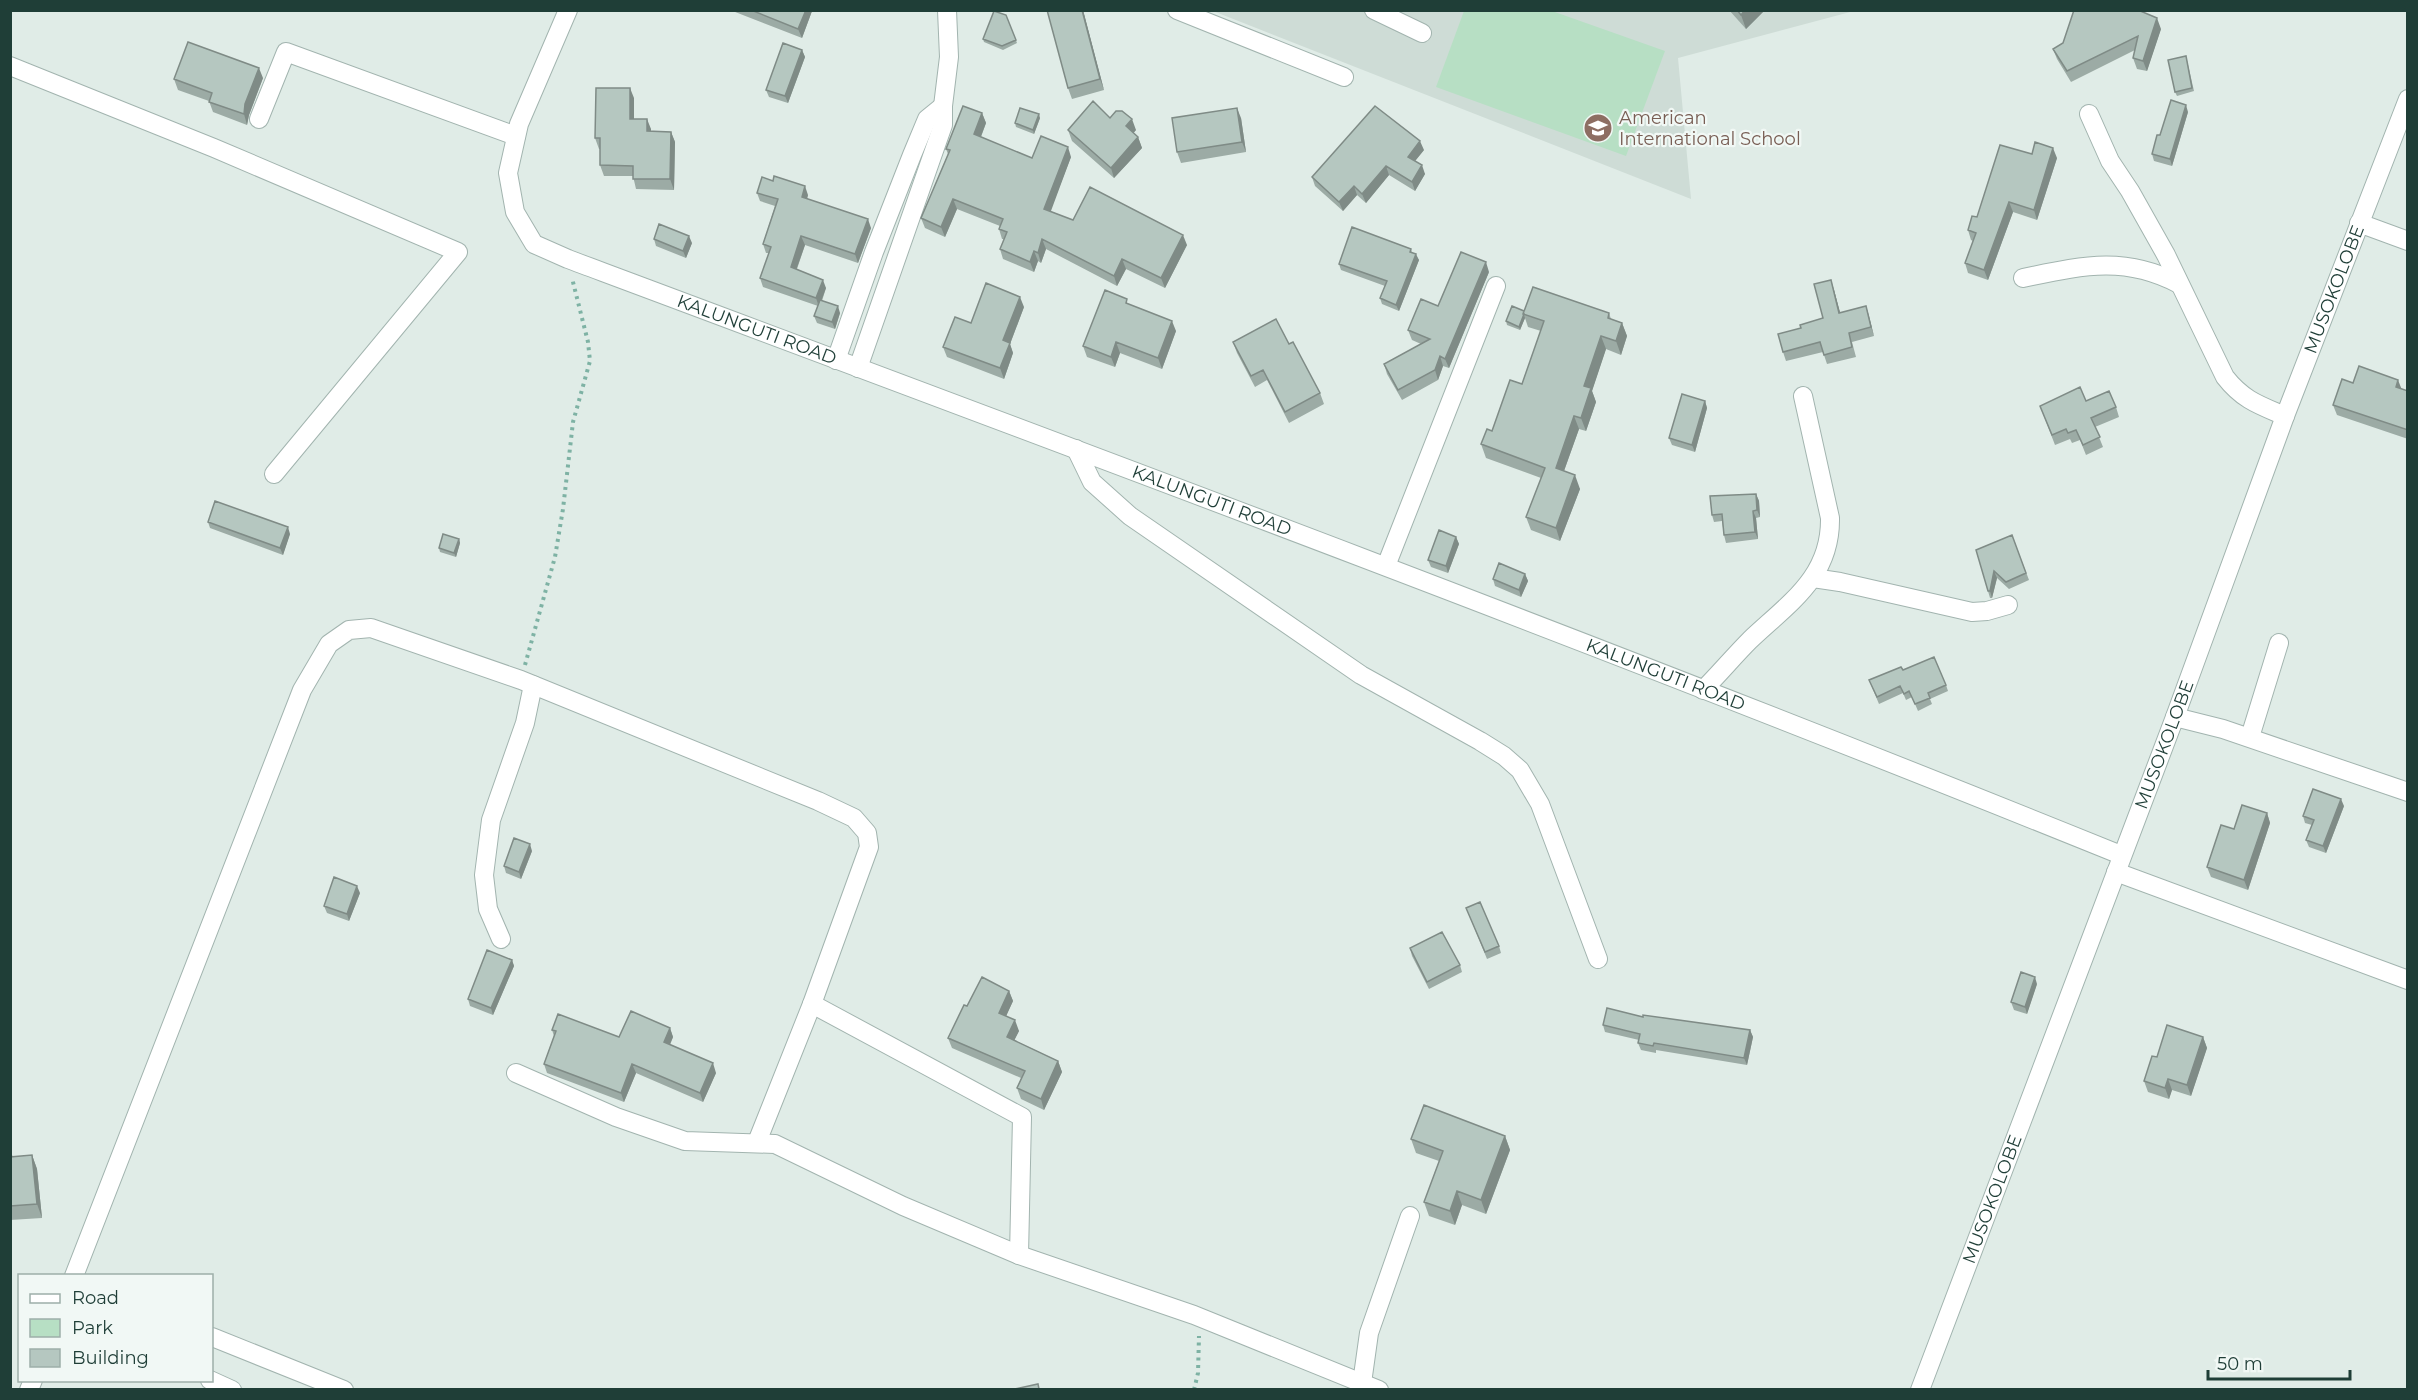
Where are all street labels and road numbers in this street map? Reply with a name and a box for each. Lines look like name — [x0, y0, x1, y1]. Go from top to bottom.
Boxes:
street label: MUSOKOLOBE — [2299, 222, 2369, 357]
street label: KALUNGUTI ROAD — [674, 290, 840, 369]
street label: KALUNGUTI ROAD — [1129, 461, 1295, 541]
street label: KALUNGUTI ROAD — [1583, 634, 1748, 715]
street label: MUSOKOLOBE — [2130, 677, 2198, 812]
street label: MUSOKOLOBE — [1958, 1132, 2027, 1267]

